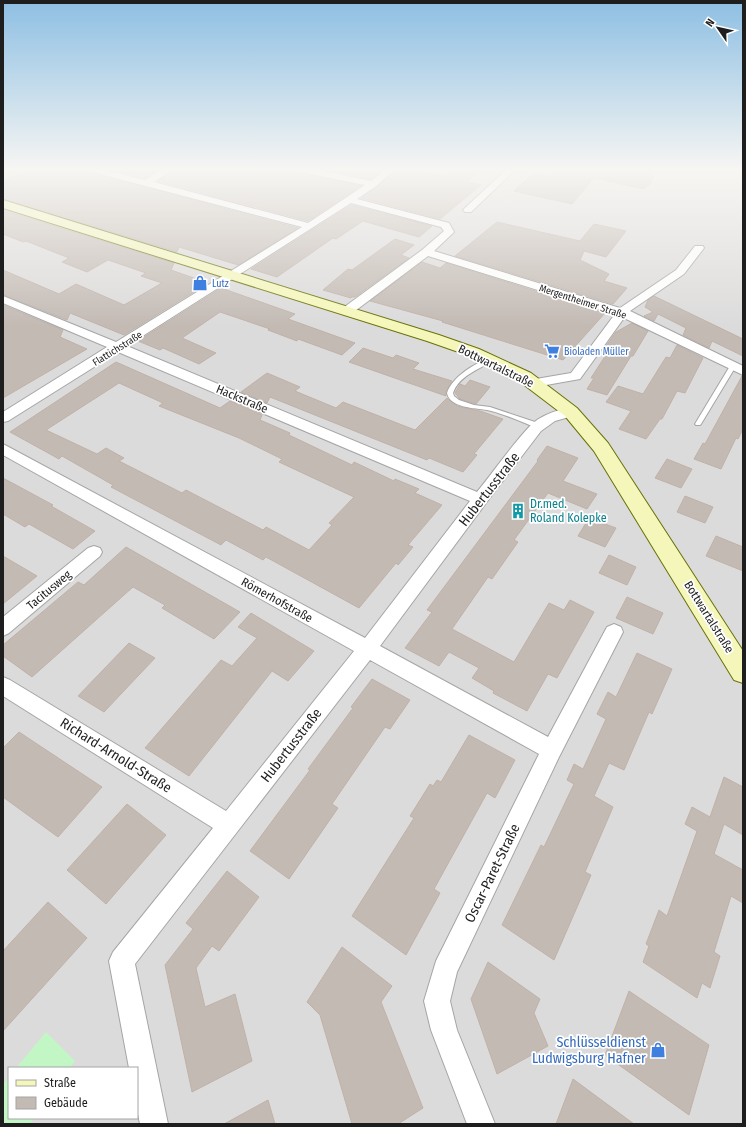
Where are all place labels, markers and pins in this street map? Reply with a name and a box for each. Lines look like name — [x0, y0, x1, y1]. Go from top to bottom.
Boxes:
shop icon: Lutz — [191, 274, 209, 292]
place label: Lutz — [212, 278, 229, 290]
supermarket icon: Bioladen Müller — [543, 342, 561, 360]
place label: Bioladen Müller — [564, 346, 629, 358]
place label: Dr.med. Roland Kolepke — [530, 497, 607, 525]
building icon: Dr.med. Roland Kolepke — [509, 502, 527, 520]
place label: Schlüsseldienst Ludwigsburg Hafner — [532, 1034, 646, 1067]
shop icon: Schlüsseldienst Ludwigsburg Hafner — [649, 1041, 667, 1059]

